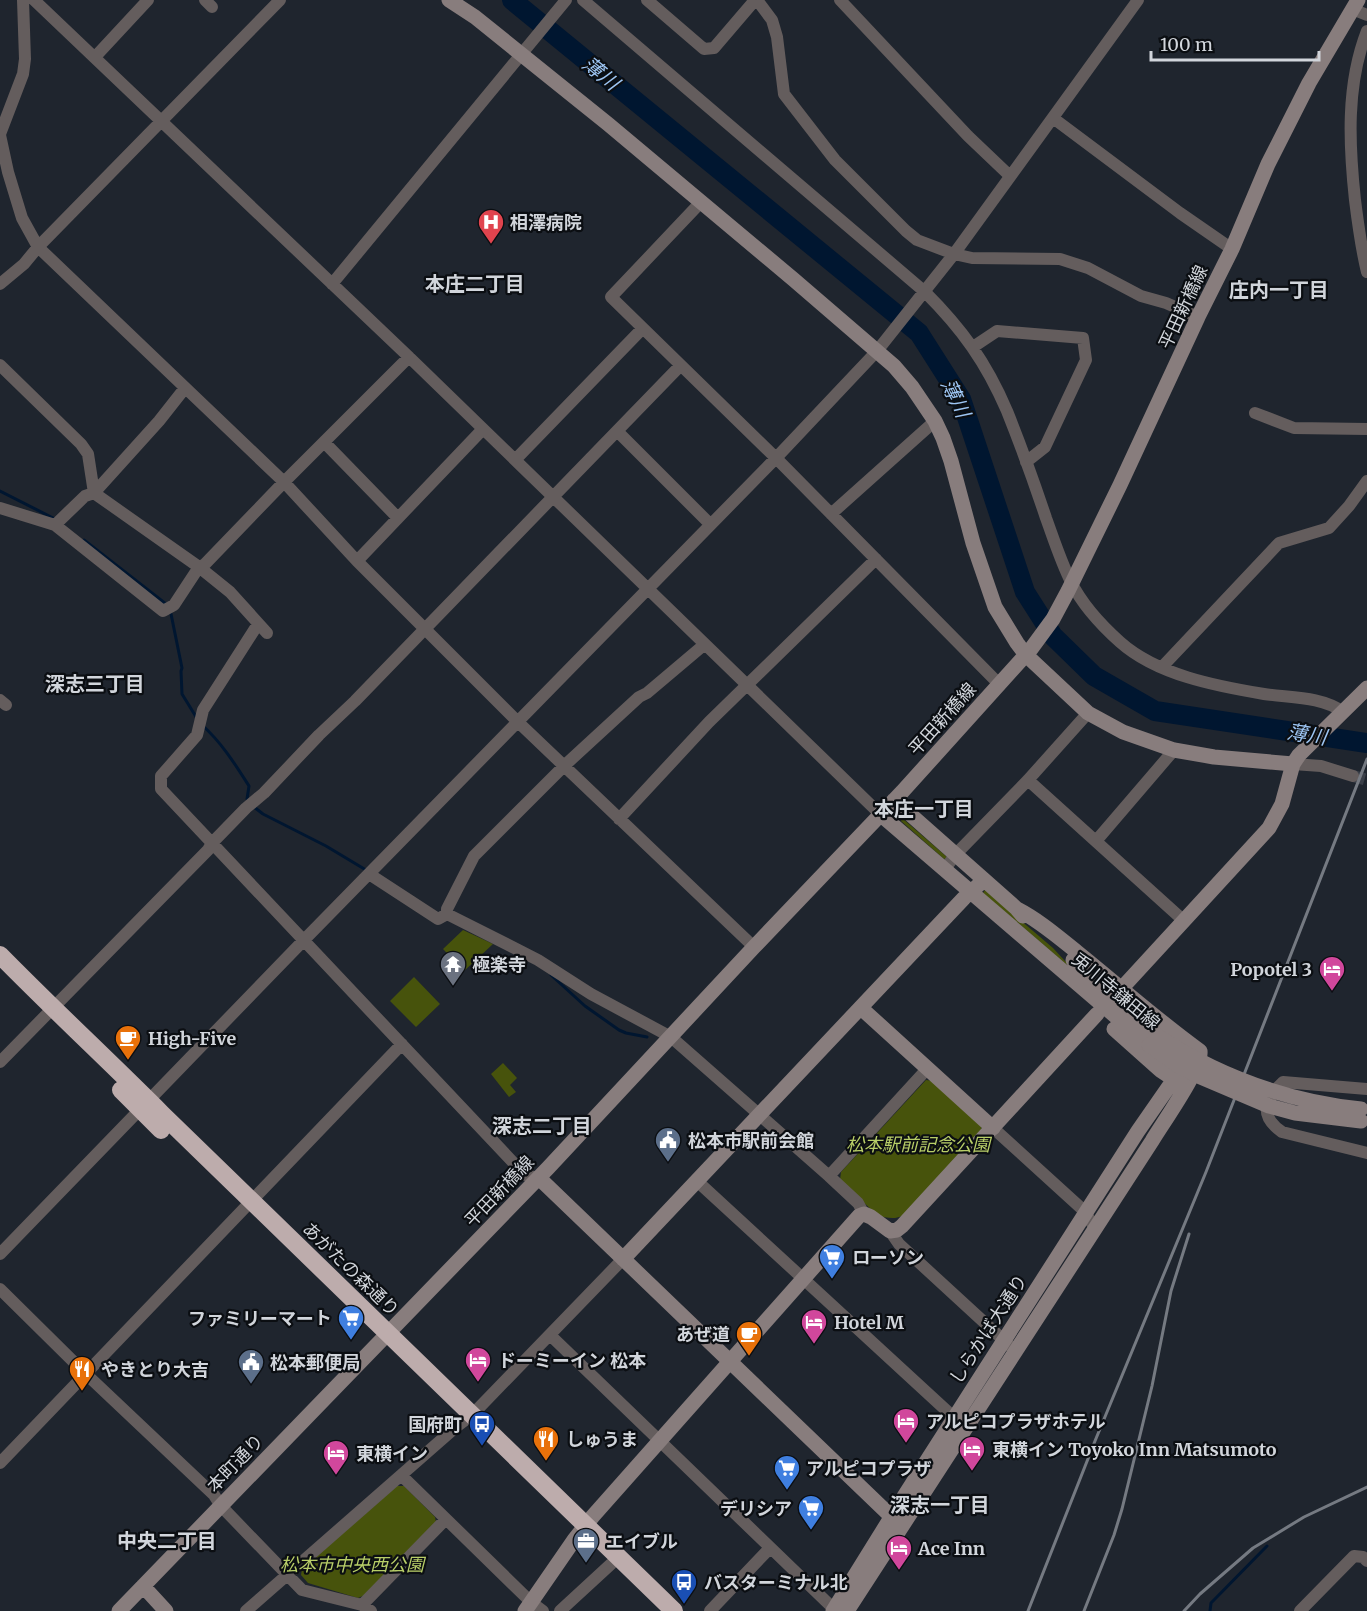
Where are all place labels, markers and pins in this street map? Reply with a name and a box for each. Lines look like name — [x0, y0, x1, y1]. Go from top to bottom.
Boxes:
hospital icon: 相澤病院 — [476, 207, 506, 245]
place label: 相澤病院 — [510, 211, 582, 234]
temple icon: 極楽寺 — [438, 949, 468, 987]
place label: 極楽寺 — [472, 953, 526, 976]
hotel icon: Popotel 3 — [1317, 954, 1347, 992]
place label: Popotel 3 — [1230, 958, 1312, 981]
cafe icon: High-Five — [113, 1023, 143, 1061]
place label: High-Five — [148, 1027, 237, 1050]
public building icon: 松本市駅前会館 — [653, 1125, 683, 1163]
place label: 松本市駅前会館 — [688, 1129, 814, 1152]
supermarket icon: ローソン — [817, 1242, 847, 1280]
place label: ローソン — [852, 1246, 924, 1269]
supermarket icon: ファミリーマート — [336, 1303, 366, 1341]
place label: ファミリーマート — [188, 1307, 332, 1330]
hotel icon: Hotel M — [799, 1307, 829, 1345]
place label: Hotel M — [834, 1311, 905, 1334]
cafe icon: あぜ道 — [734, 1319, 764, 1357]
place label: あぜ道 — [676, 1323, 730, 1346]
hotel icon: ドーミーイン 松本 — [463, 1345, 493, 1383]
public building icon: 松本郵便局 — [236, 1347, 266, 1385]
place label: ドーミーイン 松本 — [498, 1349, 646, 1372]
place label: 松本郵便局 — [270, 1351, 360, 1374]
restaurant icon: やきとり大吉 — [67, 1354, 97, 1392]
place label: やきとり大吉 — [101, 1358, 209, 1381]
hotel icon: アルピコプラザホテル — [891, 1406, 921, 1444]
bus stop icon: 国府町 — [467, 1409, 497, 1447]
place label: アルピコプラザホテル — [926, 1410, 1106, 1433]
place label: 国府町 — [408, 1413, 462, 1436]
restaurant icon: しゅうま — [531, 1424, 561, 1462]
place label: しゅうま — [566, 1428, 638, 1451]
hotel icon: 東横イン Toyoko Inn Matsumoto — [957, 1434, 987, 1472]
hotel icon: 東横イン — [321, 1438, 351, 1476]
place label: 東横イン Toyoko Inn Matsumoto — [992, 1438, 1277, 1461]
place label: 東横イン — [356, 1442, 428, 1465]
supermarket icon: アルピコプラザ — [772, 1453, 802, 1491]
place label: アルピコプラザ — [806, 1457, 932, 1480]
supermarket icon: デリシア — [796, 1493, 826, 1531]
place label: デリシア — [720, 1497, 792, 1520]
office icon: エイブル — [571, 1526, 601, 1564]
place label: エイブル — [606, 1530, 678, 1553]
hotel icon: Ace Inn — [884, 1533, 914, 1571]
place label: Ace Inn — [917, 1537, 985, 1560]
bus stop icon: バスターミナル北 — [669, 1567, 699, 1605]
place label: バスターミナル北 — [704, 1571, 848, 1594]

